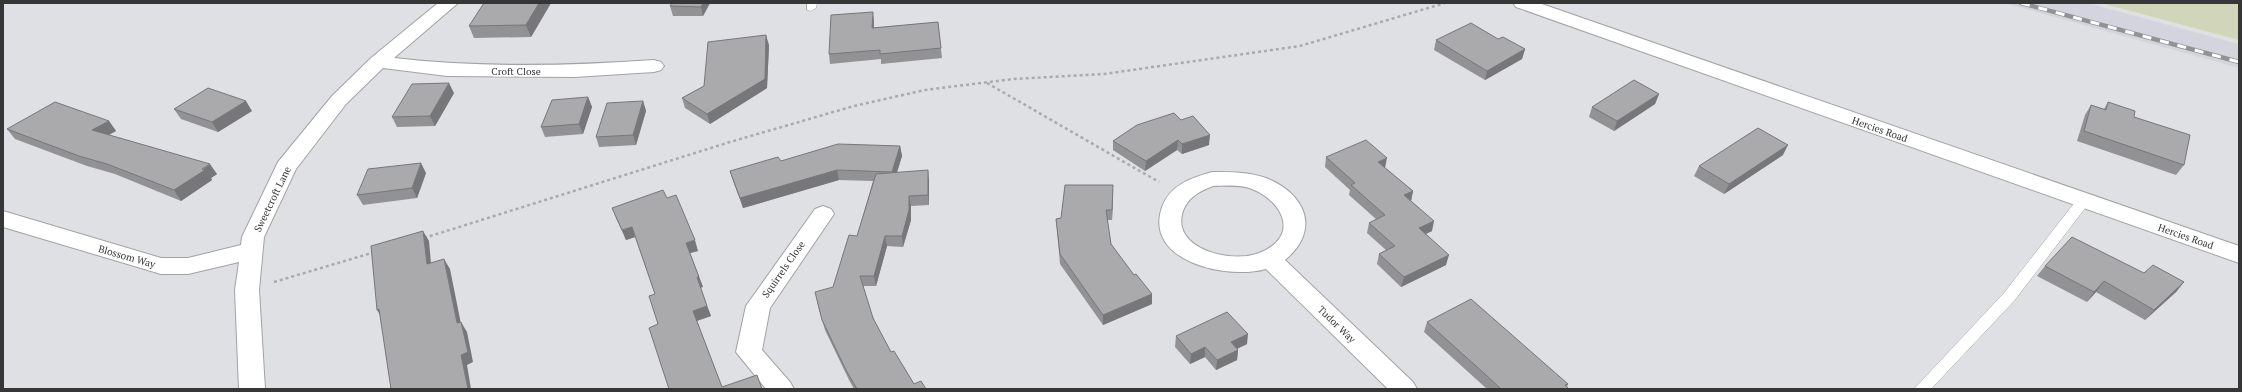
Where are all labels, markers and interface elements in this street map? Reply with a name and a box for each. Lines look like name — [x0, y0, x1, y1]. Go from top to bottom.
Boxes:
street label: Croft Close — [491, 65, 541, 78]
street label: Hercies Road — [1850, 114, 1910, 145]
street label: Sweetcroft Lane — [251, 164, 294, 234]
street label: Hercies Road — [2156, 221, 2216, 252]
street label: Squirrels Close — [759, 238, 808, 300]
street label: Blossom Way — [97, 242, 158, 271]
street label: Tudor Way — [1315, 303, 1359, 346]

